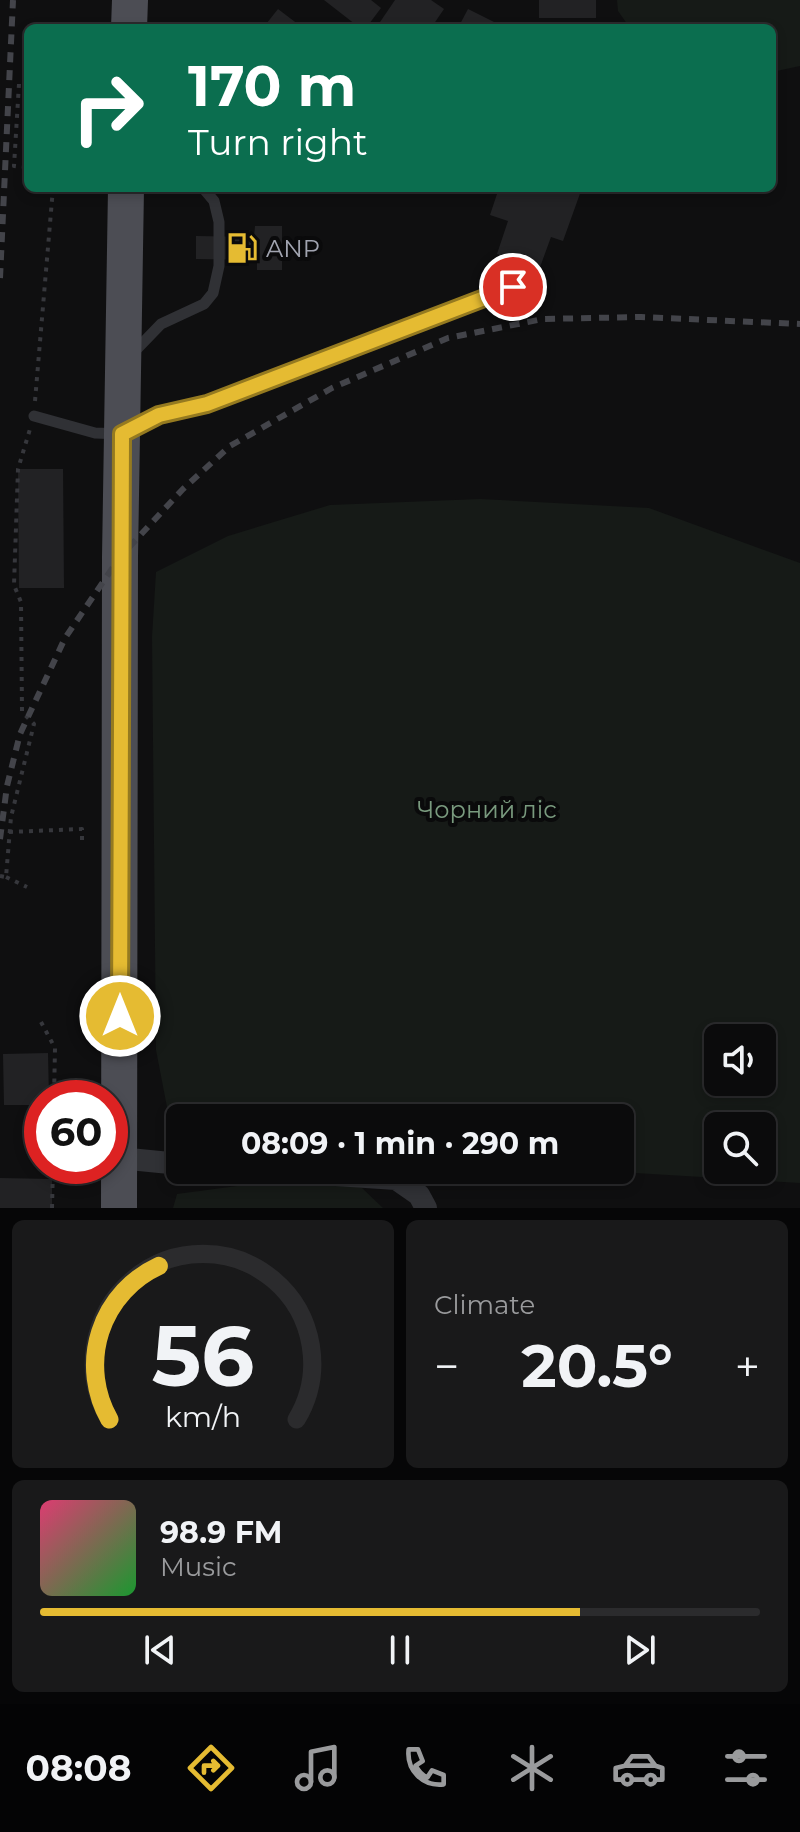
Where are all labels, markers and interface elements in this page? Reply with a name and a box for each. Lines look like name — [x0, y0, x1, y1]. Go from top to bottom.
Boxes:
text: 170 m — [188, 52, 356, 120]
icon: right — [56, 56, 160, 160]
text: Turn right — [188, 120, 368, 164]
fuel station icon: ANP — [225, 231, 259, 265]
place label: ANP — [266, 234, 320, 263]
pin — [479, 253, 547, 321]
icon: arrive — [491, 265, 535, 309]
park label: Чорний ліс — [417, 795, 557, 824]
position arrow — [78, 974, 162, 1058]
map controls — [704, 1024, 776, 1184]
button: sound — [704, 1024, 776, 1096]
speed limit sign: 60 — [24, 1080, 128, 1184]
button: search — [704, 1112, 776, 1184]
text: 08:09 · 1 min · 290 m — [241, 1125, 559, 1162]
text: Climate — [434, 1289, 535, 1321]
text: 56 — [152, 1305, 254, 1407]
text: 20.5° — [521, 1329, 673, 1402]
text: − — [434, 1339, 459, 1393]
text: + — [735, 1339, 760, 1393]
text: km/h — [165, 1399, 241, 1434]
text: 98.9 FM — [160, 1514, 283, 1551]
text: Music — [160, 1551, 237, 1583]
icon: previous — [138, 1628, 182, 1672]
icon: pause — [378, 1628, 422, 1672]
icon: next — [618, 1628, 662, 1672]
icon: directions — [183, 1740, 239, 1796]
icon: music — [290, 1740, 346, 1796]
icon: phone — [397, 1740, 453, 1796]
icon: climate — [504, 1740, 560, 1796]
icon: car — [611, 1740, 667, 1796]
icon: filters — [718, 1740, 774, 1796]
text: 08:08 — [26, 1746, 131, 1790]

